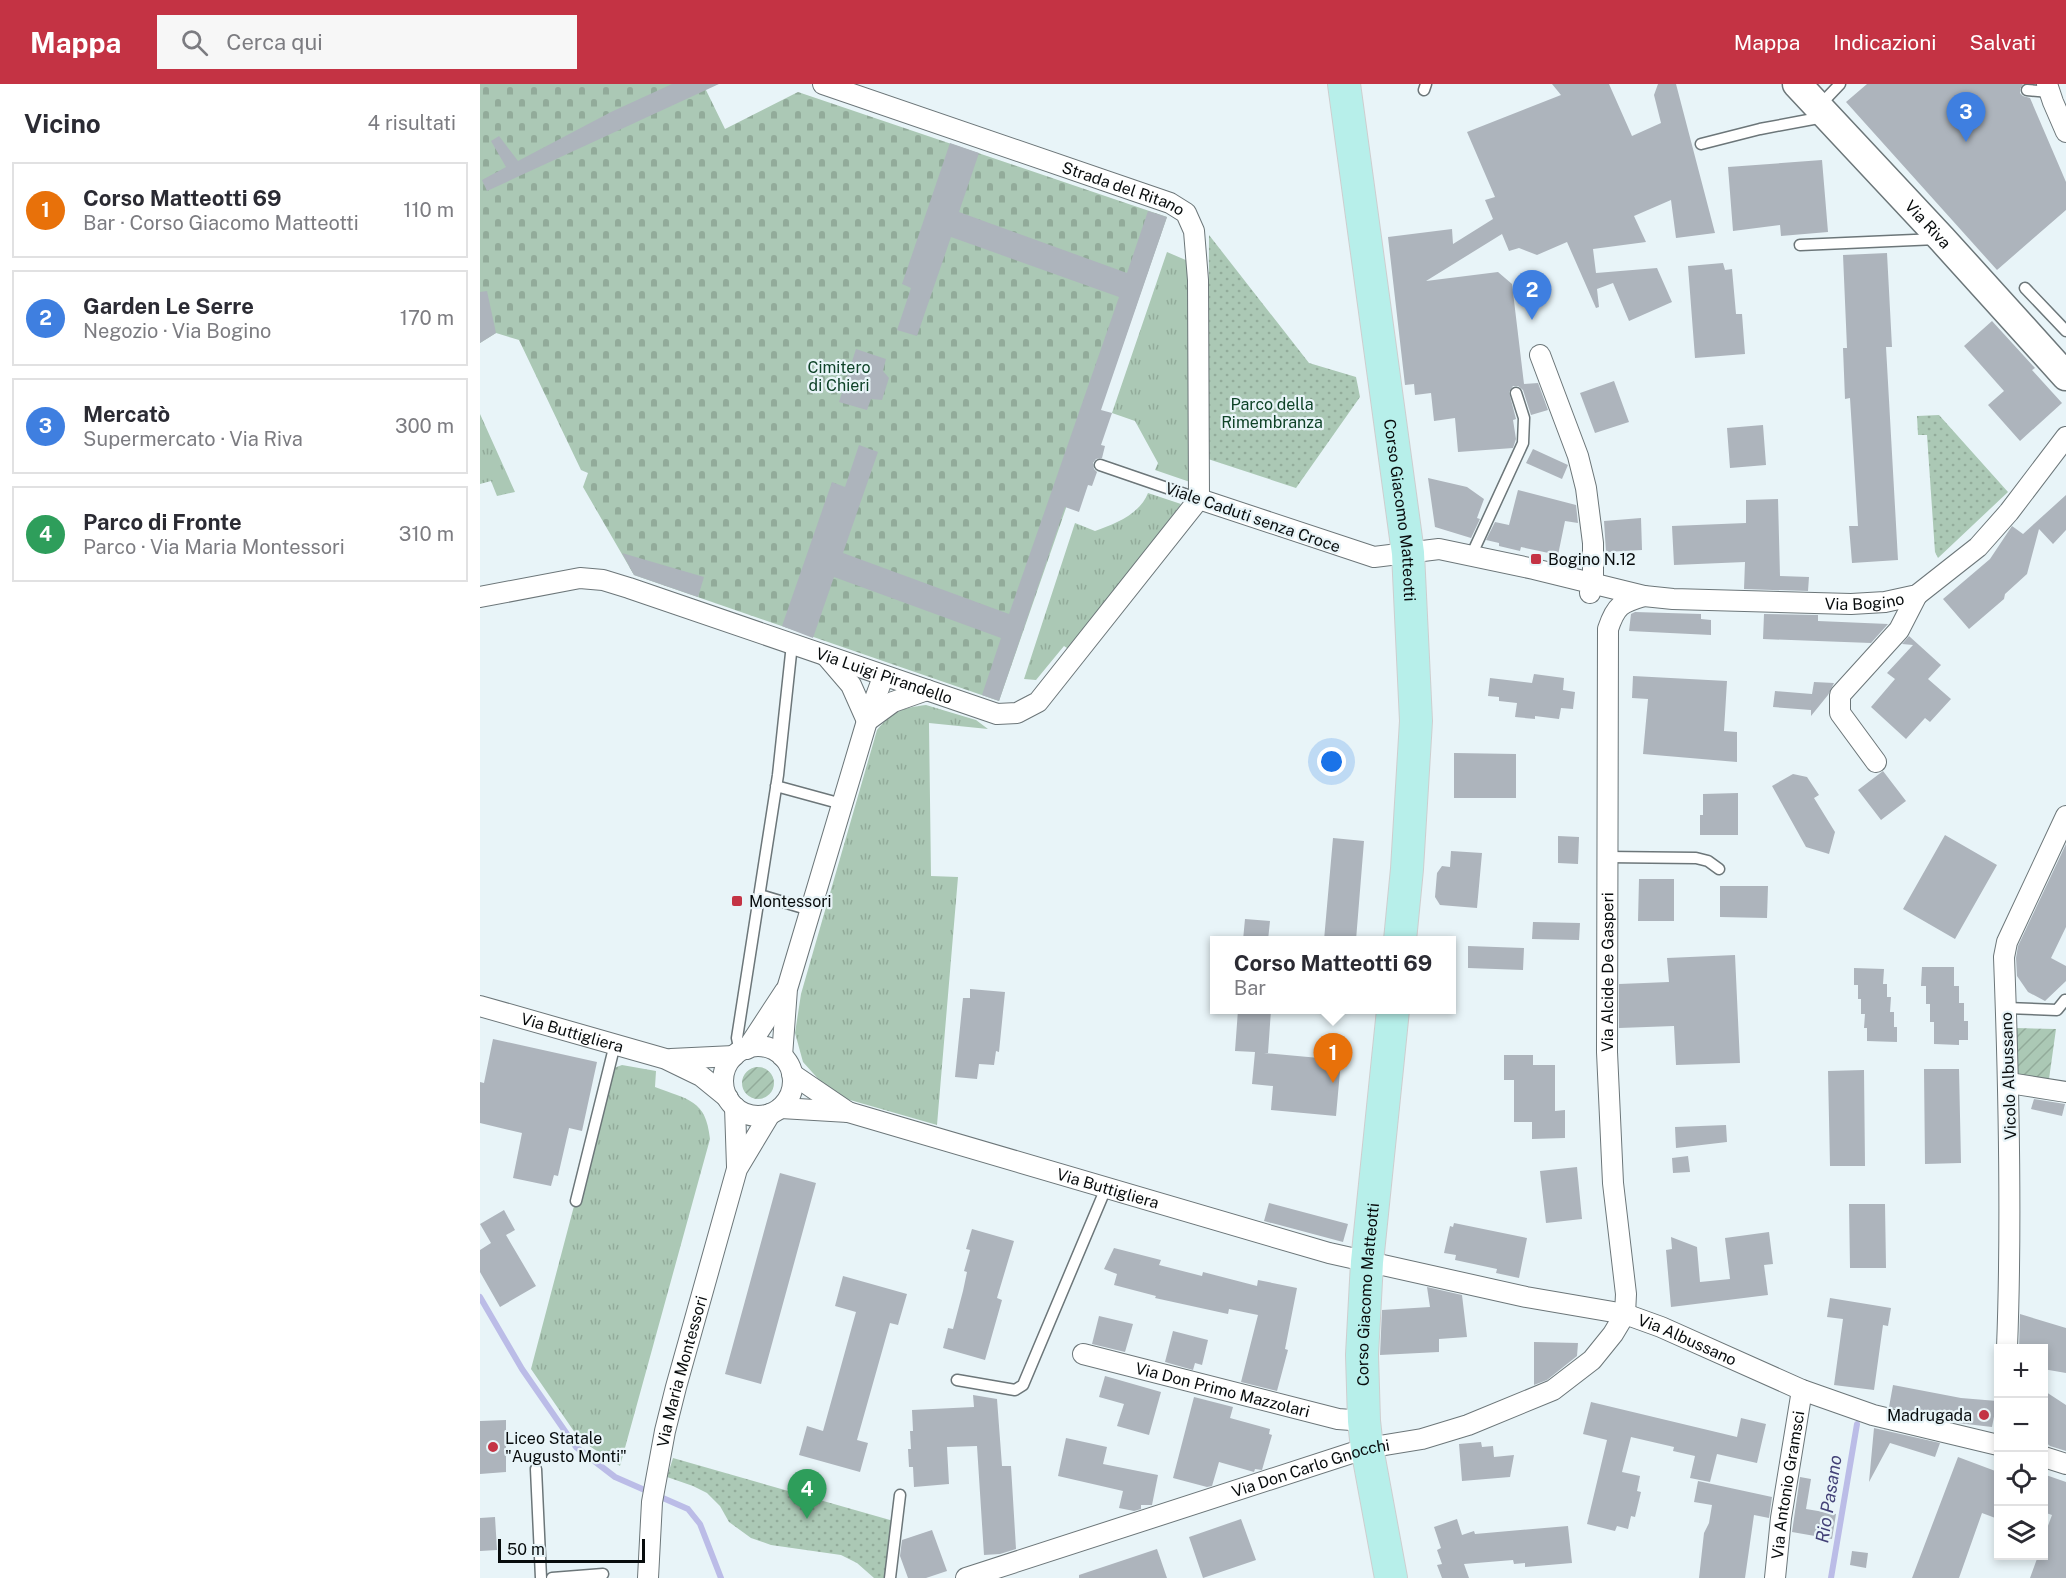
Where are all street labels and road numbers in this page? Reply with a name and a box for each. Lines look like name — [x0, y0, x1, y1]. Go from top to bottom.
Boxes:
street label: Strada del Ritano — [1060, 158, 1188, 220]
street label: Via Riva — [1901, 197, 1955, 253]
street label: Corso Giacomo Matteotti — [1380, 418, 1419, 602]
street label: Viale Caduti senza Croce — [1163, 478, 1343, 556]
street label: Via Bogino — [1824, 589, 1906, 614]
street label: Via Luigi Pirandello — [813, 644, 955, 708]
street label: Via Alcide De Gasperi — [1598, 892, 1617, 1052]
street label: Via Buttigliera — [519, 1009, 626, 1056]
street label: Vicolo Albussano — [1997, 1012, 2020, 1140]
street label: Via Buttigliera — [1054, 1165, 1161, 1213]
street label: Corso Giacomo Matteotti — [1353, 1202, 1383, 1387]
street label: Via Maria Montessori — [653, 1294, 711, 1449]
street label: Via Albussano — [1635, 1310, 1740, 1370]
street label: Via Don Primo Mazzolari — [1133, 1359, 1312, 1421]
street label: Via Antonio Gramsci — [1768, 1409, 1808, 1560]
street label: Via Don Carlo Gnocchi — [1229, 1435, 1391, 1501]

